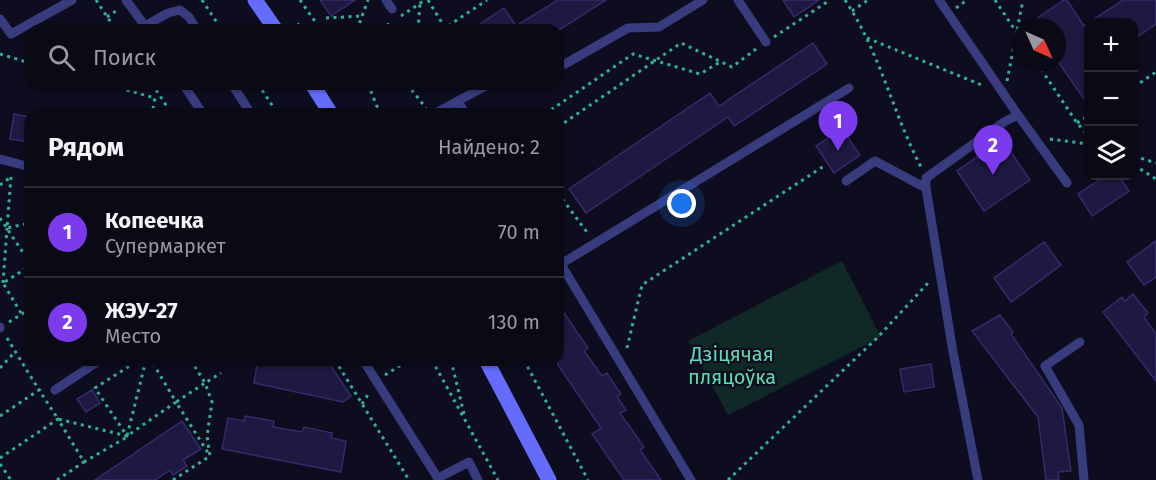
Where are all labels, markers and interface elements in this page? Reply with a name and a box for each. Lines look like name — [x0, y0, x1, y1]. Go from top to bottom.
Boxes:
north arrow — [1012, 18, 1066, 72]
map controls — [1084, 18, 1138, 180]
button: + — [1084, 18, 1138, 72]
search box — [24, 24, 564, 90]
icon: search — [45, 41, 78, 74]
text: Поиск — [93, 44, 156, 71]
button: − — [1084, 72, 1138, 126]
pin: 1 — [818, 102, 858, 151]
pin: 2 — [974, 126, 1012, 175]
button: layers — [1084, 126, 1138, 180]
text: Рядом — [48, 132, 124, 163]
text: Найдено: 2 — [438, 135, 540, 159]
your location — [667, 189, 696, 218]
text: Копеечка — [105, 207, 204, 234]
text: 1 — [63, 220, 72, 244]
text: 70 m — [498, 220, 540, 244]
text: Супермаркет — [105, 234, 225, 258]
text: ЖЭУ-27 — [105, 297, 178, 324]
text: 2 — [62, 310, 73, 334]
text: 130 m — [488, 310, 540, 334]
text: Место — [105, 324, 161, 348]
park label: Дзіцячая пляцоўка — [688, 342, 776, 389]

